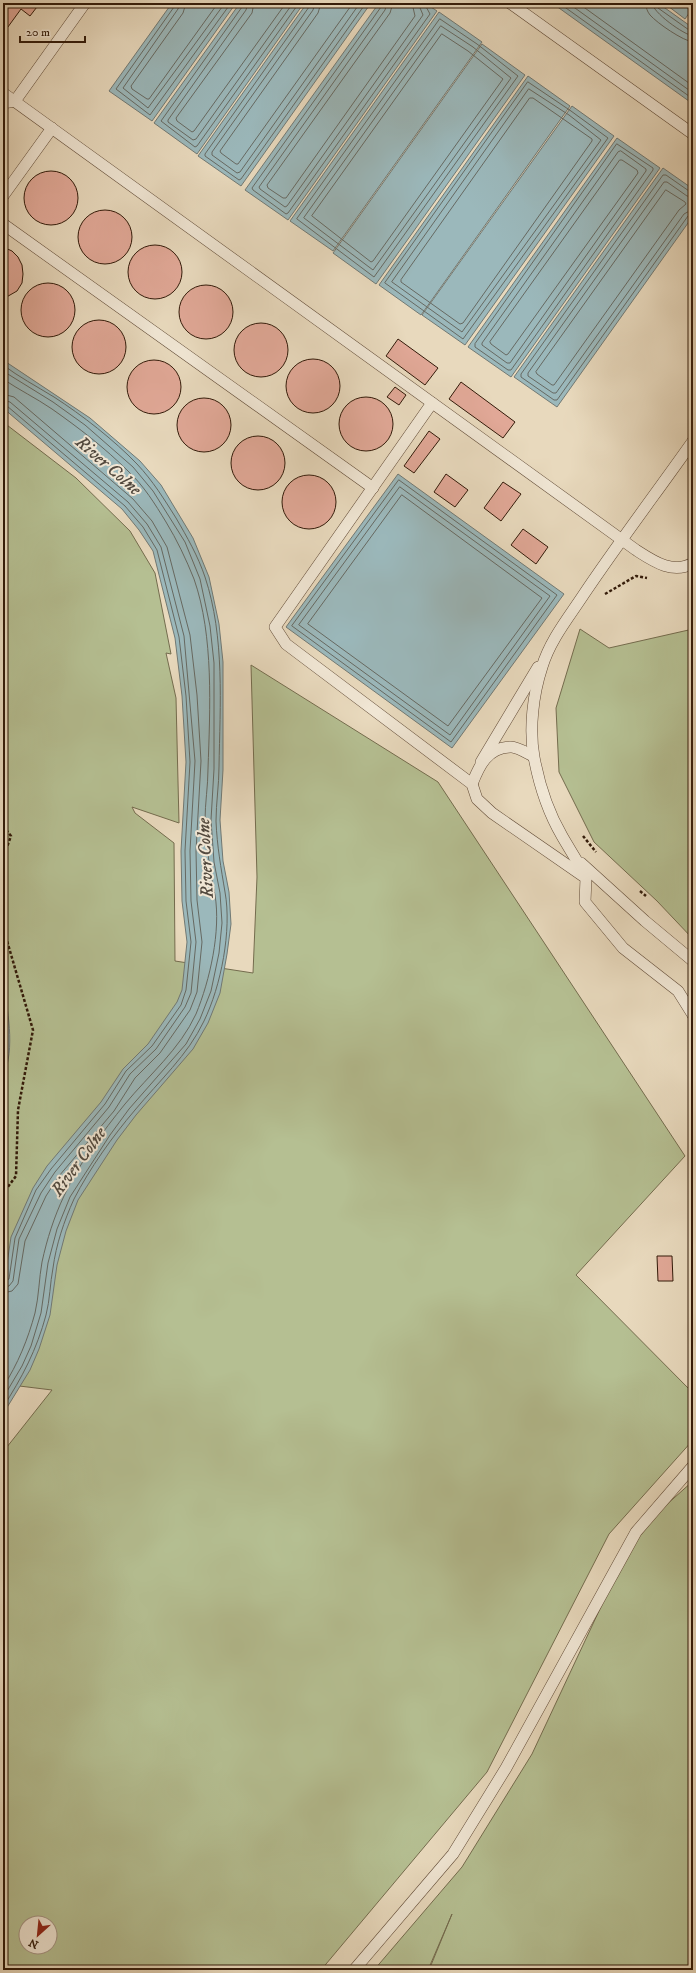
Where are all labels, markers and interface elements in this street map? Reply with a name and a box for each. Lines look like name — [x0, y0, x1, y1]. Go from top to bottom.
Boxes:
scale bar — [20, 18, 85, 44]
text: 20 m — [26, 25, 50, 40]
water label: River Colne — [70, 431, 146, 501]
water label: River Colne — [193, 817, 219, 900]
water label: River Colne — [46, 1122, 112, 1202]
north arrow — [18, 1915, 58, 1955]
text: N — [27, 1935, 41, 1951]

